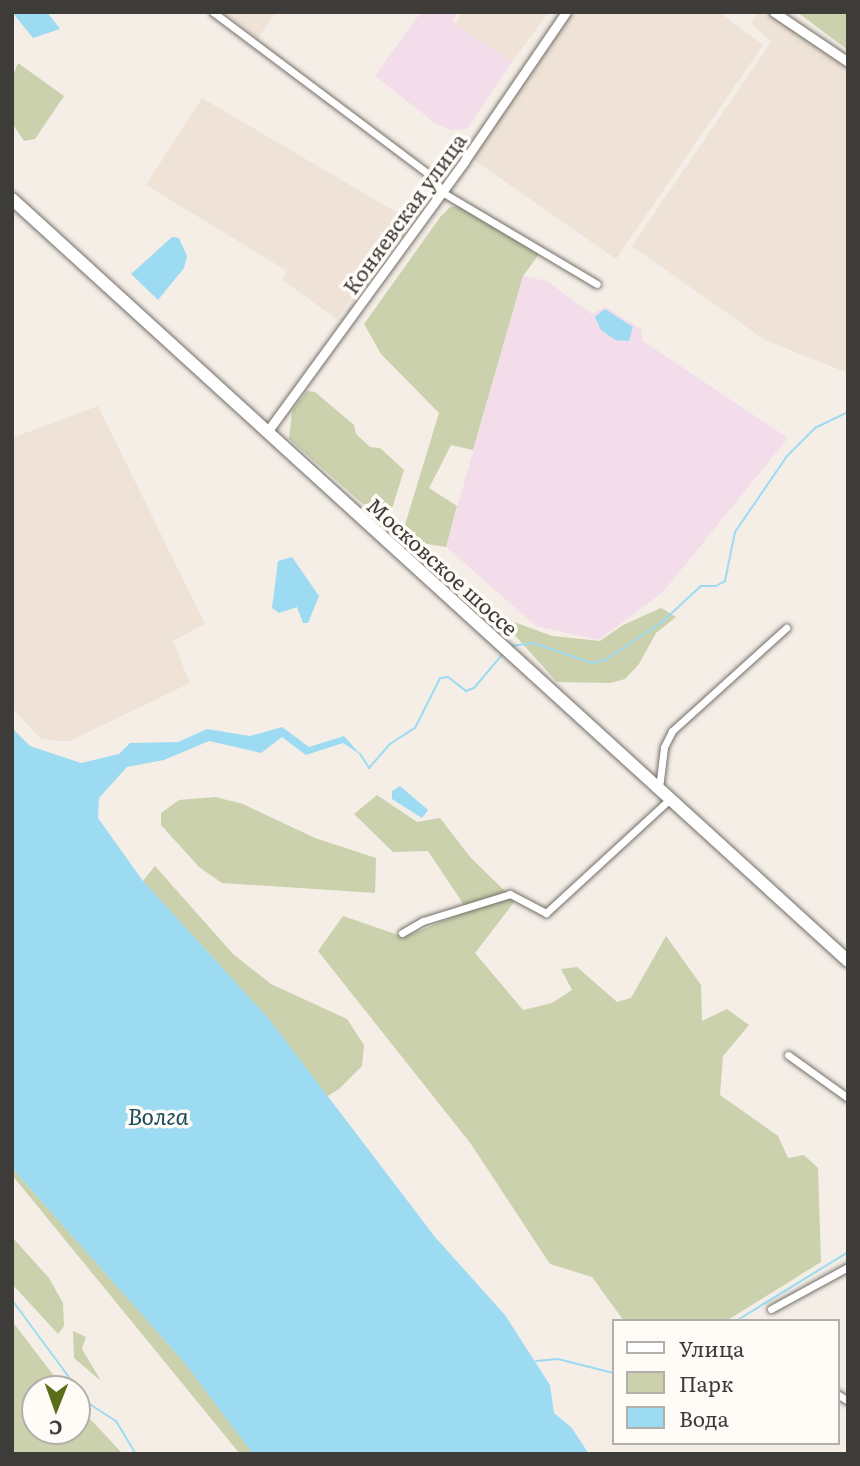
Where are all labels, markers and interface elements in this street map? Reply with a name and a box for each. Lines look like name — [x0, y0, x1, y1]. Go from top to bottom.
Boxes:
street label: Коняевская улица — [337, 128, 471, 298]
street label: Московское шоссе — [362, 492, 524, 640]
water label: Волга — [127, 1101, 189, 1129]
legend — [612, 1319, 839, 1445]
text: Улица — [679, 1332, 744, 1363]
text: Парк — [679, 1367, 733, 1398]
north arrow — [21, 1375, 91, 1445]
text: Вода — [679, 1402, 729, 1433]
text: С — [49, 1415, 63, 1443]

